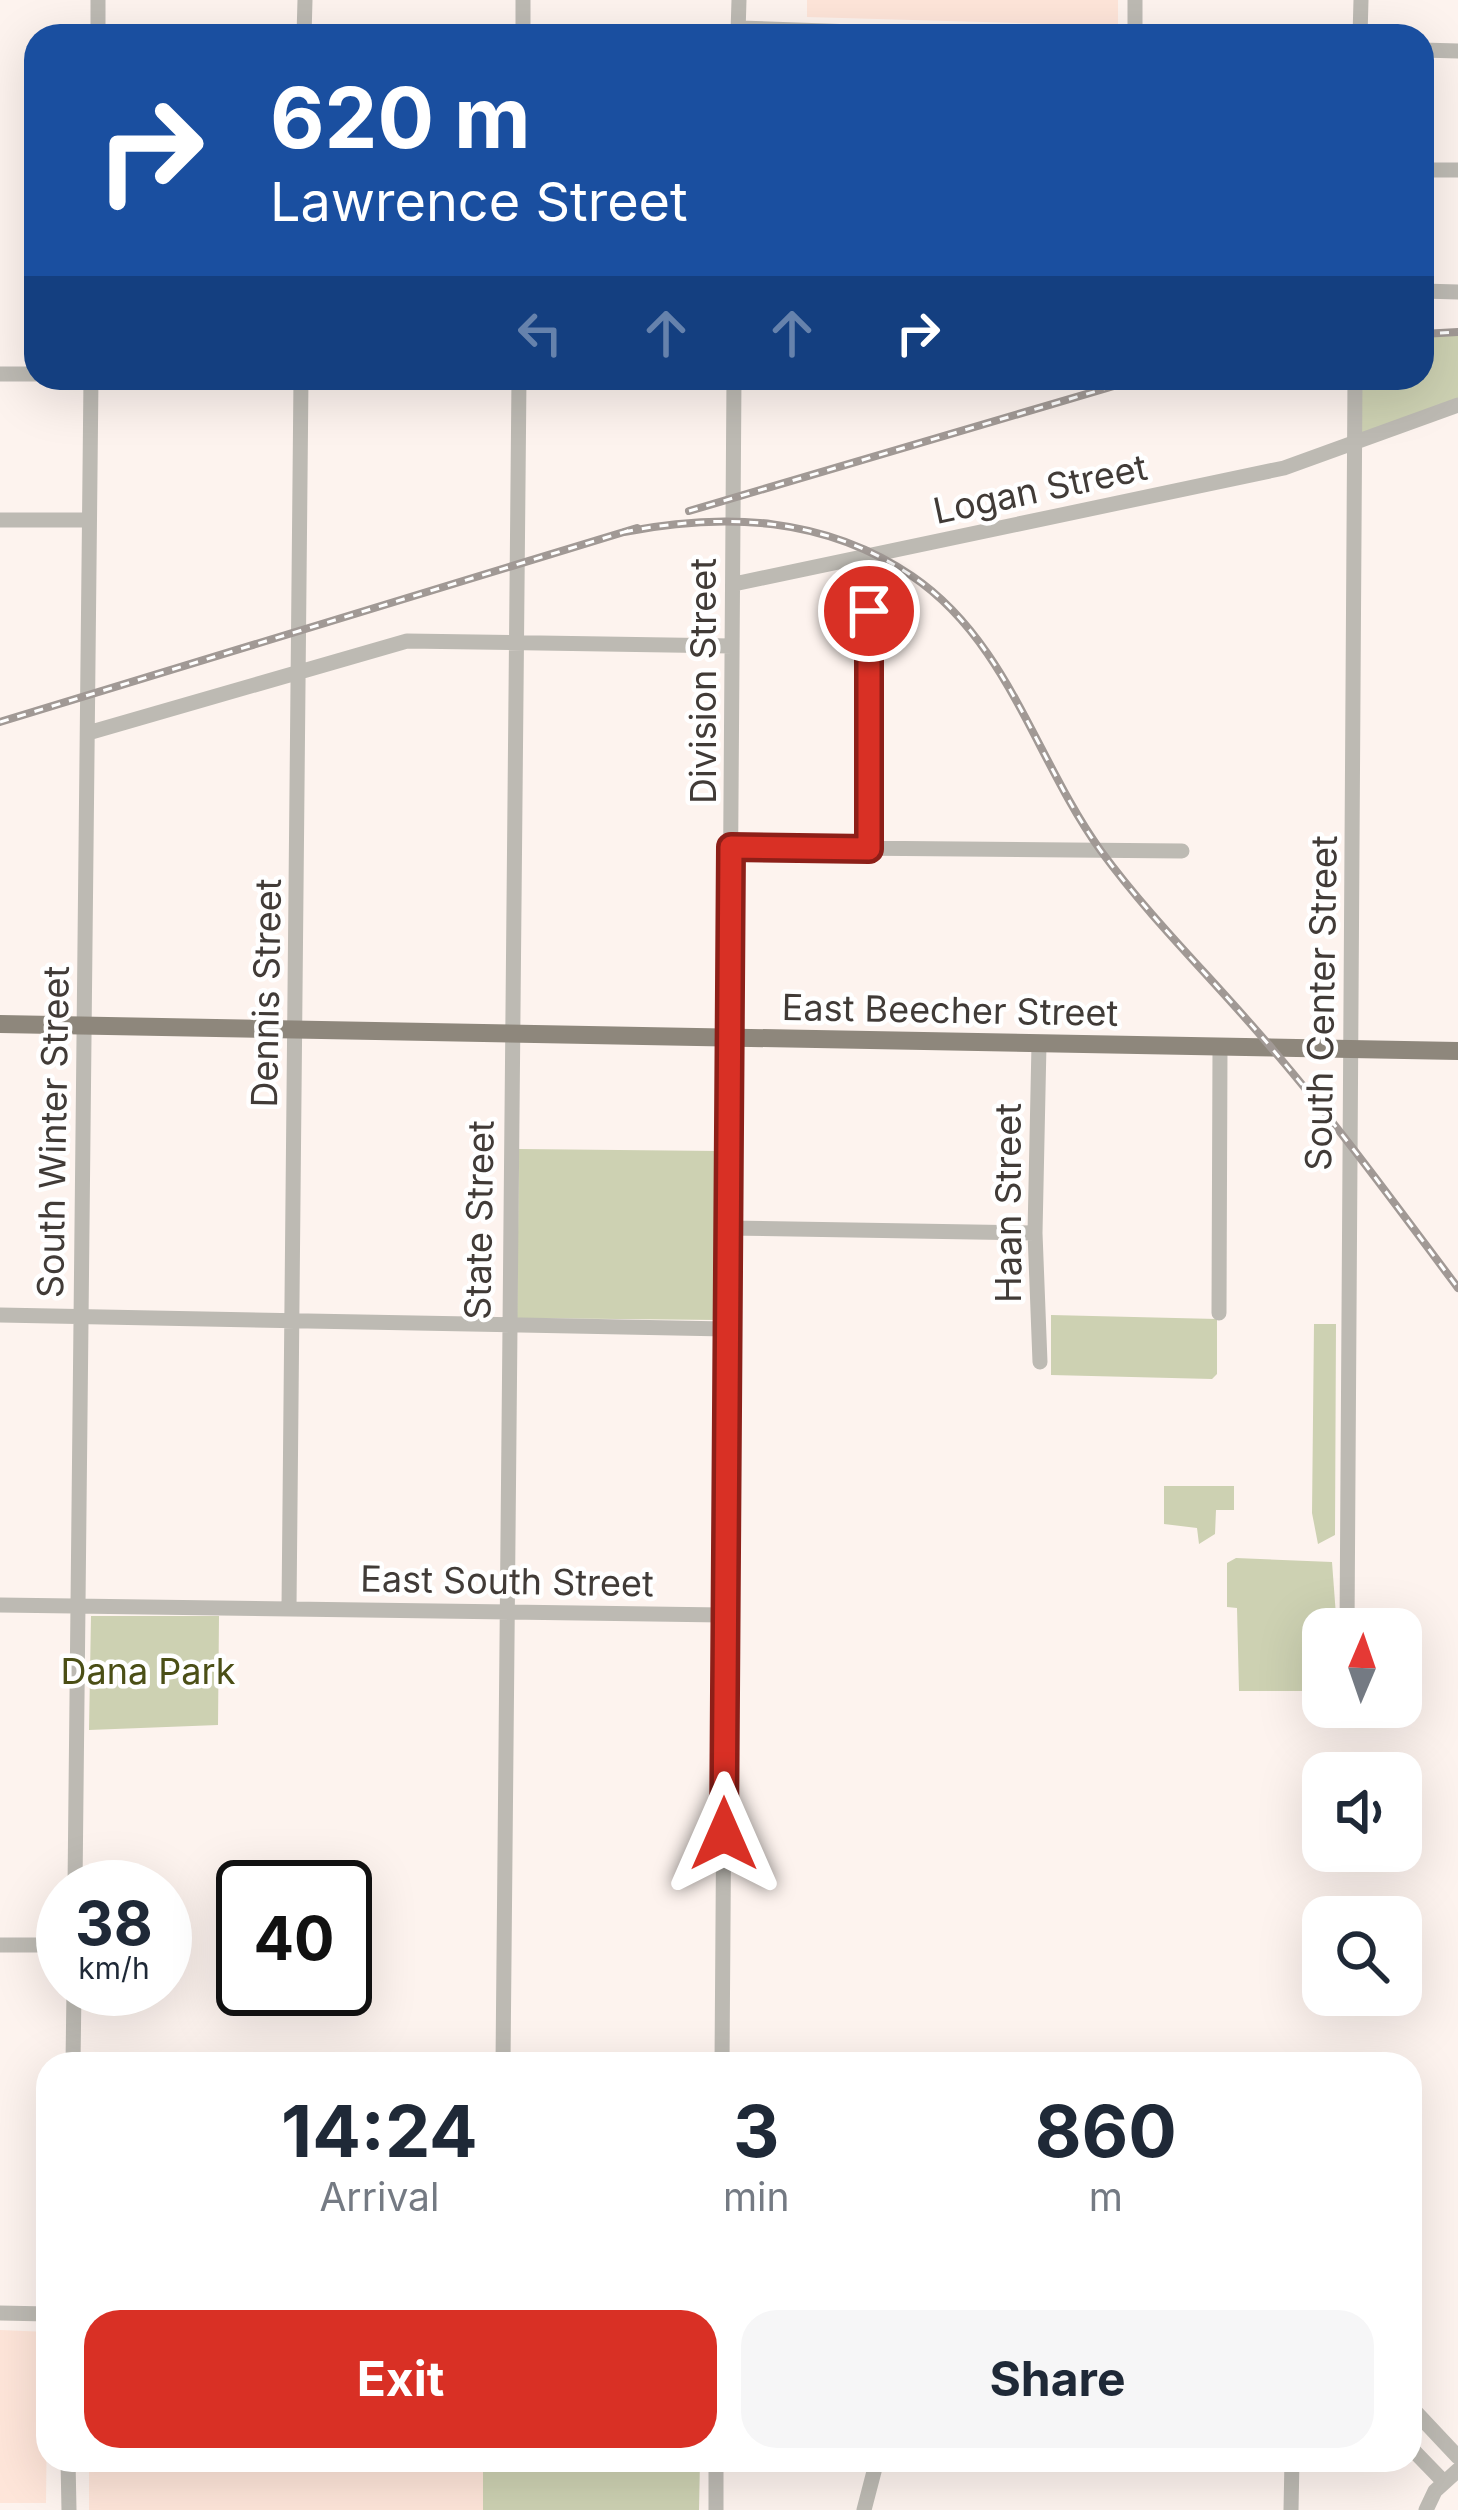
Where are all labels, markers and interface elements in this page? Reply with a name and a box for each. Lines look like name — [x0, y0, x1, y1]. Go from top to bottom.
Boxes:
text: 620 m — [270, 67, 531, 168]
icon: right — [72, 72, 228, 228]
text: Lawrence Street — [270, 169, 688, 234]
icon: left — [507, 300, 573, 366]
icon: ahead — [633, 300, 699, 366]
icon: ahead — [759, 300, 825, 366]
icon: right — [885, 300, 951, 366]
street label: Logan Street — [929, 445, 1151, 533]
street label: Division Street — [681, 558, 725, 804]
pin — [818, 560, 920, 662]
icon: arrive — [836, 578, 902, 644]
street label: South Center Street — [1296, 835, 1346, 1171]
street label: Dennis Street — [242, 878, 290, 1108]
street label: South Winter Street — [28, 965, 78, 1299]
street label: East Beecher Street — [781, 985, 1119, 1035]
street label: Haan Street — [986, 1103, 1030, 1303]
street label: State Street — [455, 1120, 503, 1320]
street label: East South Street — [360, 1556, 654, 1606]
north arrow — [1302, 1608, 1422, 1728]
map controls — [1302, 1608, 1422, 2016]
park label: Dana Park — [61, 1649, 236, 1693]
button: sound — [1302, 1752, 1422, 1872]
position arrow — [661, 1771, 787, 1897]
speed limit sign: 40 — [216, 1860, 372, 2016]
text: 38 — [75, 1887, 153, 1959]
button: search — [1302, 1896, 1422, 2016]
text: km/h — [78, 1950, 150, 1986]
text: 14:24 — [281, 2087, 478, 2174]
text: 3 — [733, 2087, 779, 2174]
text: 860 — [1035, 2087, 1177, 2174]
text: Arrival — [319, 2173, 439, 2220]
text: min — [723, 2173, 790, 2220]
text: m — [1089, 2173, 1123, 2220]
button: Exit — [84, 2310, 717, 2448]
button: Share — [741, 2310, 1374, 2448]

